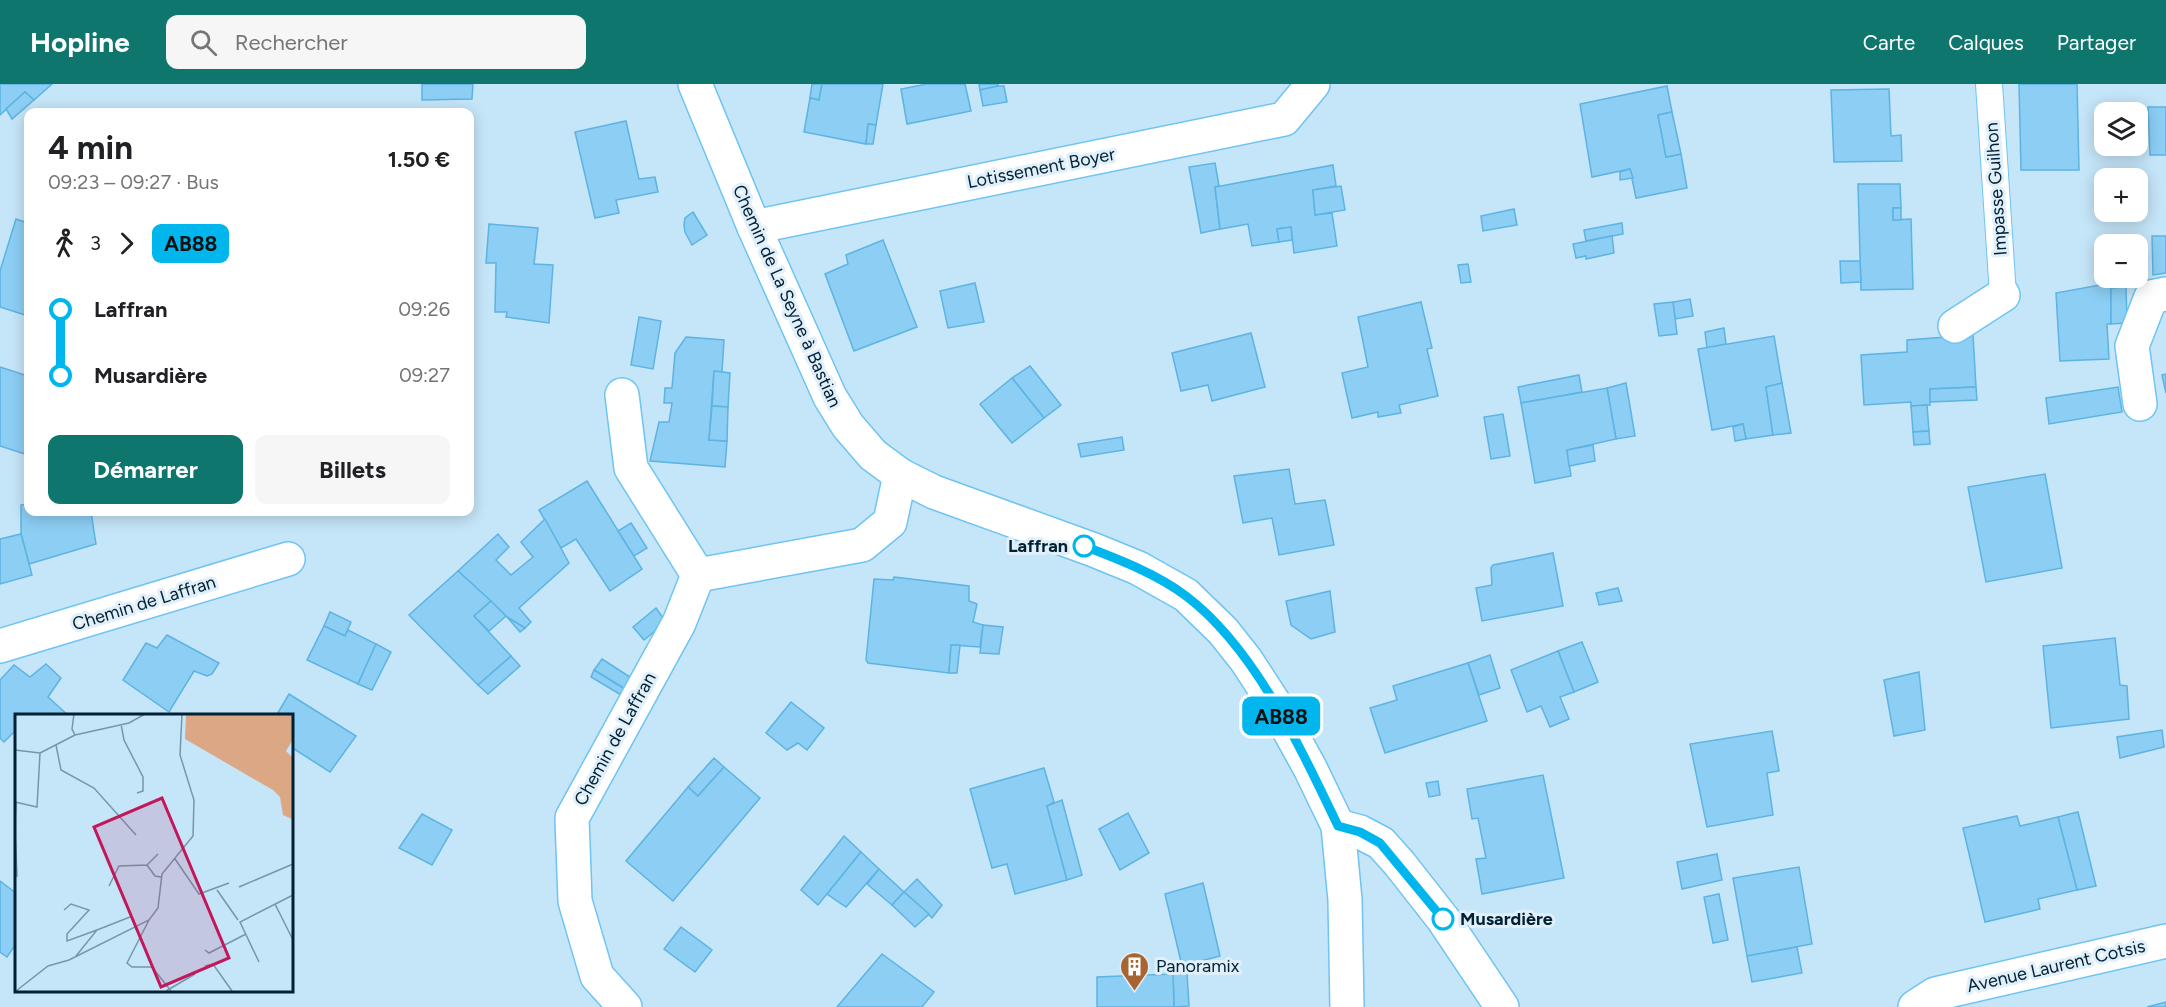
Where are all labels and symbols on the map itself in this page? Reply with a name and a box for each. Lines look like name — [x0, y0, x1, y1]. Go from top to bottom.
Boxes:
street label: Impasse Guilhon — [1980, 122, 2012, 256]
street label: Lotissement Boyer — [965, 143, 1117, 193]
street label: Chemin de La Seyne à Bastian — [728, 181, 846, 411]
place label: Laffran — [1008, 535, 1068, 557]
marker: Laffran — [1073, 535, 1095, 557]
street label: Chemin de Laffran — [70, 571, 218, 635]
street label: Chemin de Laffran — [569, 669, 661, 809]
line badge: AB88 — [1239, 696, 1323, 736]
inset map — [15, 714, 292, 992]
marker: Musardière — [1432, 908, 1454, 930]
place label: Musardière — [1460, 908, 1553, 930]
street label: Avenue Laurent Cotsis — [1965, 935, 2147, 997]
building icon: Panoramix — [1119, 950, 1151, 992]
place label: Panoramix — [1156, 955, 1240, 977]

